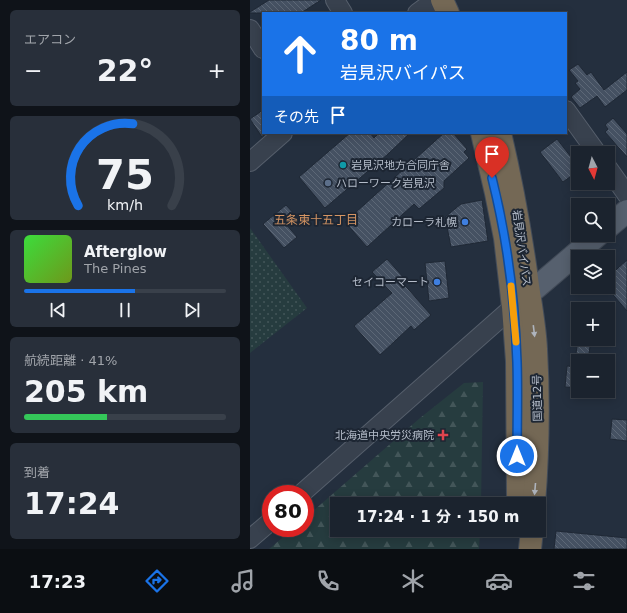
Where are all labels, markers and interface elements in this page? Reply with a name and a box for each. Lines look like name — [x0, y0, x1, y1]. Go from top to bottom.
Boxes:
text: 80 m — [340, 24, 418, 57]
icon: ahead — [274, 28, 326, 80]
text: エアコン — [24, 32, 76, 47]
text: 22° — [97, 53, 153, 88]
text: − — [24, 58, 42, 83]
text: + — [208, 58, 226, 83]
text: 岩見沢バイパス — [340, 62, 466, 83]
icon: arrive — [327, 104, 349, 126]
text: その先 — [274, 108, 319, 126]
pin — [475, 137, 509, 178]
icon: arrive — [481, 143, 503, 165]
north arrow — [571, 146, 615, 190]
map controls — [571, 146, 615, 398]
text: 75 — [96, 150, 154, 199]
place label: 岩見沢地方合同庁舎 — [351, 159, 450, 172]
marker: 岩見沢地方合同庁舎 — [338, 160, 348, 170]
place label: ハローワーク岩見沢 — [336, 177, 435, 190]
marker: ハローワーク岩見沢 — [323, 178, 333, 188]
text: km/h — [107, 197, 143, 213]
button: search — [571, 198, 615, 242]
street label: 岩見沢バイパス — [510, 209, 533, 287]
district label: 五条東十五丁目 — [274, 213, 358, 227]
place label: カローラ札幌 — [391, 216, 457, 229]
marker: カローラ札幌 — [460, 217, 470, 227]
text: Afterglow — [84, 243, 167, 261]
button: layers — [571, 250, 615, 294]
text: The Pines — [84, 261, 147, 276]
place label: セイコーマート — [352, 276, 429, 289]
marker: セイコーマート — [432, 277, 442, 287]
icon: previous — [47, 299, 69, 321]
icon: pause — [114, 299, 136, 321]
icon: next — [181, 299, 203, 321]
button: + — [571, 302, 615, 346]
one-way arrow — [531, 325, 537, 337]
text: 航続距離 · 41% — [24, 353, 117, 368]
button: − — [571, 354, 615, 398]
text: 205 km — [24, 374, 148, 409]
street label: 国道12号 — [531, 374, 544, 422]
place label: 北海道中央労災病院 — [335, 429, 434, 442]
marker: 北海道中央労災病院 — [437, 429, 449, 441]
position arrow — [496, 435, 538, 477]
text: 到着 — [24, 465, 50, 480]
one-way arrow — [532, 483, 538, 495]
speed limit sign: 80 — [262, 485, 314, 537]
text: 17:24 — [24, 486, 120, 521]
text: 17:24 · 1 分 · 150 m — [357, 508, 519, 526]
icon: directions — [143, 567, 171, 595]
icon: music — [229, 567, 257, 595]
icon: phone — [314, 567, 342, 595]
icon: climate — [399, 567, 427, 595]
icon: car — [485, 567, 513, 595]
icon: filters — [570, 567, 598, 595]
text: 17:23 — [29, 571, 86, 592]

